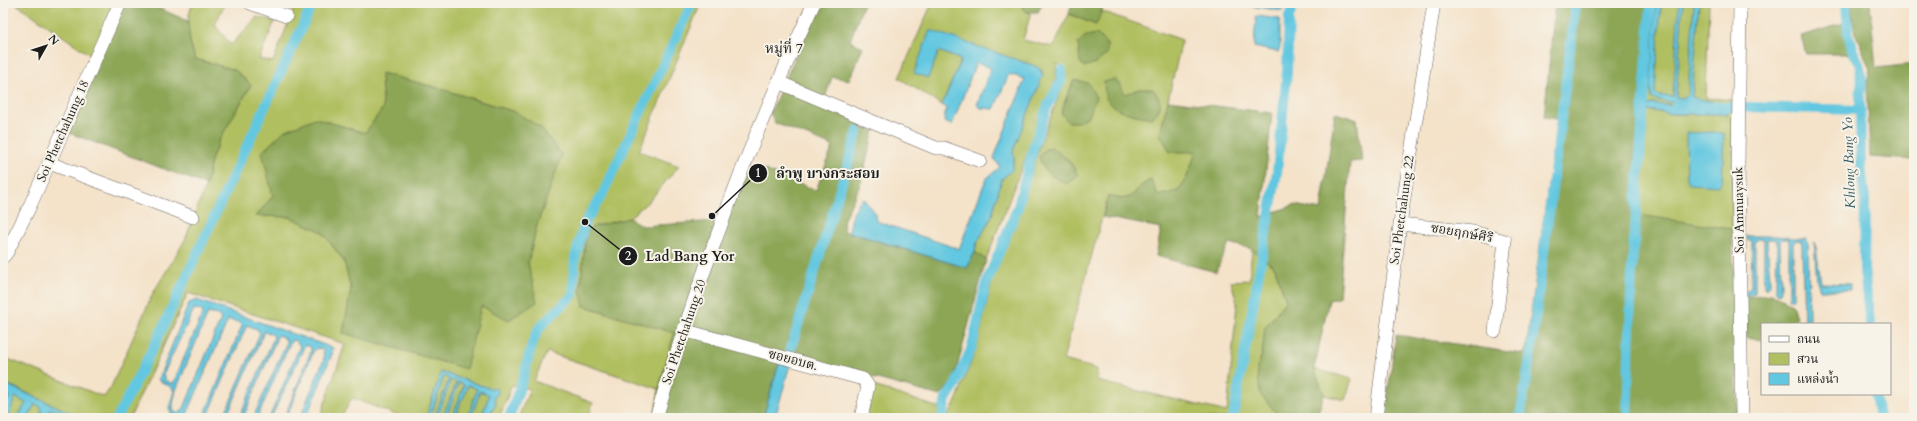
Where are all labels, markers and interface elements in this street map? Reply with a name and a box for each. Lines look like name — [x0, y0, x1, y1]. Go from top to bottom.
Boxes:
north arrow — [26, 26, 66, 66]
text: N — [45, 32, 63, 49]
district label: หมู่ที่ 7 — [765, 38, 803, 58]
street label: Soi Phetchahung 18 — [32, 77, 94, 185]
water label: Khlong Bang Yo — [1838, 116, 1860, 209]
street label: Soi Phetchahung 22 — [1385, 154, 1419, 266]
callout: ลำพู บางกระสอบ — [748, 160, 887, 186]
text: ลำพู บางกระสอบ — [776, 164, 880, 183]
text: 1 — [755, 165, 761, 181]
street label: Soi Amnuaysuk — [1729, 167, 1749, 253]
street label: ซอยฤกษ์ศิริ — [1429, 219, 1495, 247]
callout: Lad Bang Yor — [618, 243, 742, 269]
text: Lad Bang Yor — [646, 247, 735, 266]
text: 2 — [625, 248, 631, 264]
street label: Soi Phetchahung 20 — [658, 277, 711, 387]
legend — [1761, 323, 1891, 395]
text: ถนน — [1797, 331, 1820, 347]
street label: ซอยอบต. — [766, 345, 820, 375]
text: สวน — [1797, 351, 1819, 367]
text: แหล่งน้ำ — [1797, 370, 1839, 387]

